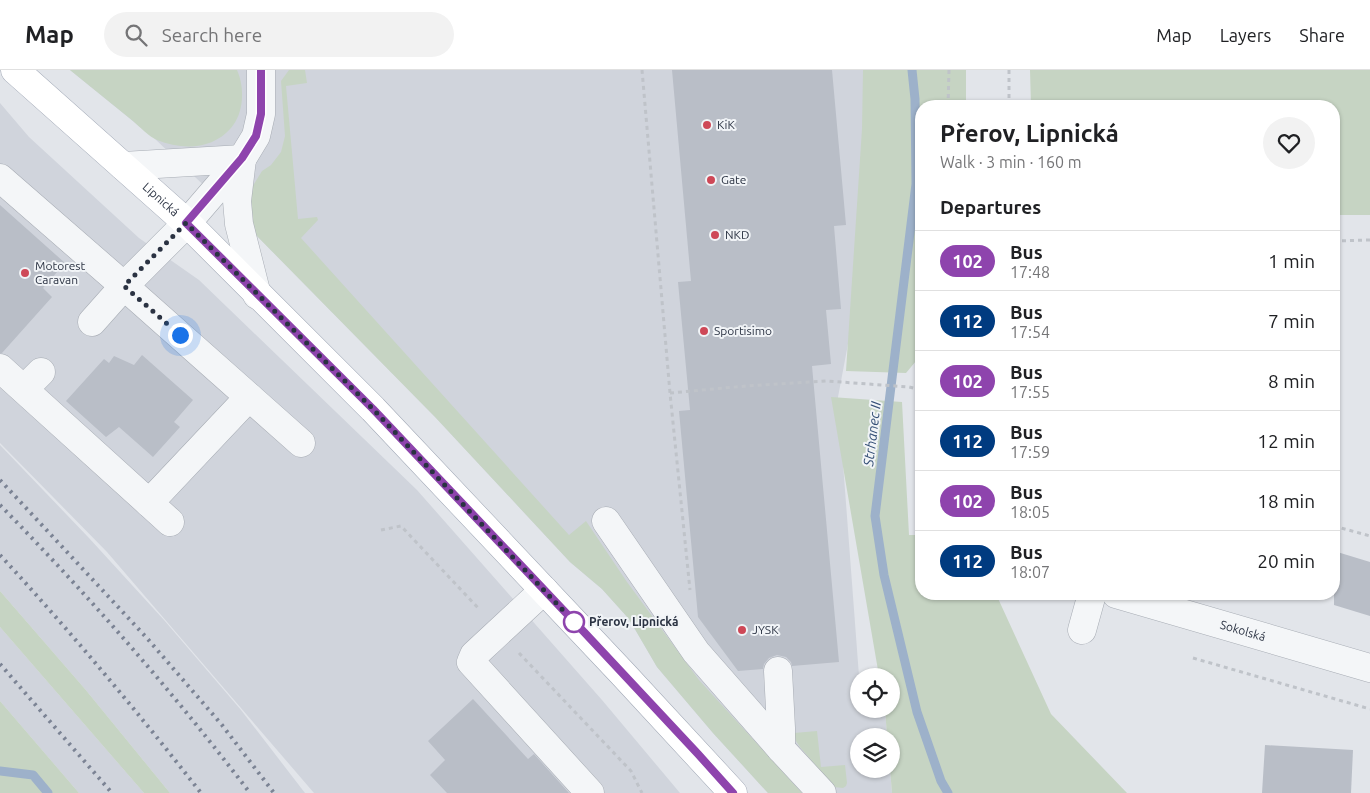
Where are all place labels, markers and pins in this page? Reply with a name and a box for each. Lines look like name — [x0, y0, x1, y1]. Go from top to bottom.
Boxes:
place label: KiK — [717, 118, 735, 131]
marker: KiK — [701, 119, 713, 131]
place label: Gate — [721, 173, 746, 186]
marker: Gate — [705, 174, 717, 186]
place label: NKD — [725, 228, 749, 241]
marker: NKD — [709, 229, 721, 241]
place label: Motorest Caravan — [35, 259, 86, 286]
marker: Motorest Caravan — [19, 267, 31, 279]
place label: Sportisimo — [714, 324, 772, 337]
marker: Sportisimo — [698, 325, 710, 337]
marker: Přerov, Lipnická — [563, 611, 585, 633]
place label: Přerov, Lipnická — [589, 615, 678, 628]
place label: JYSK — [752, 623, 779, 636]
marker: JYSK — [736, 624, 748, 636]

